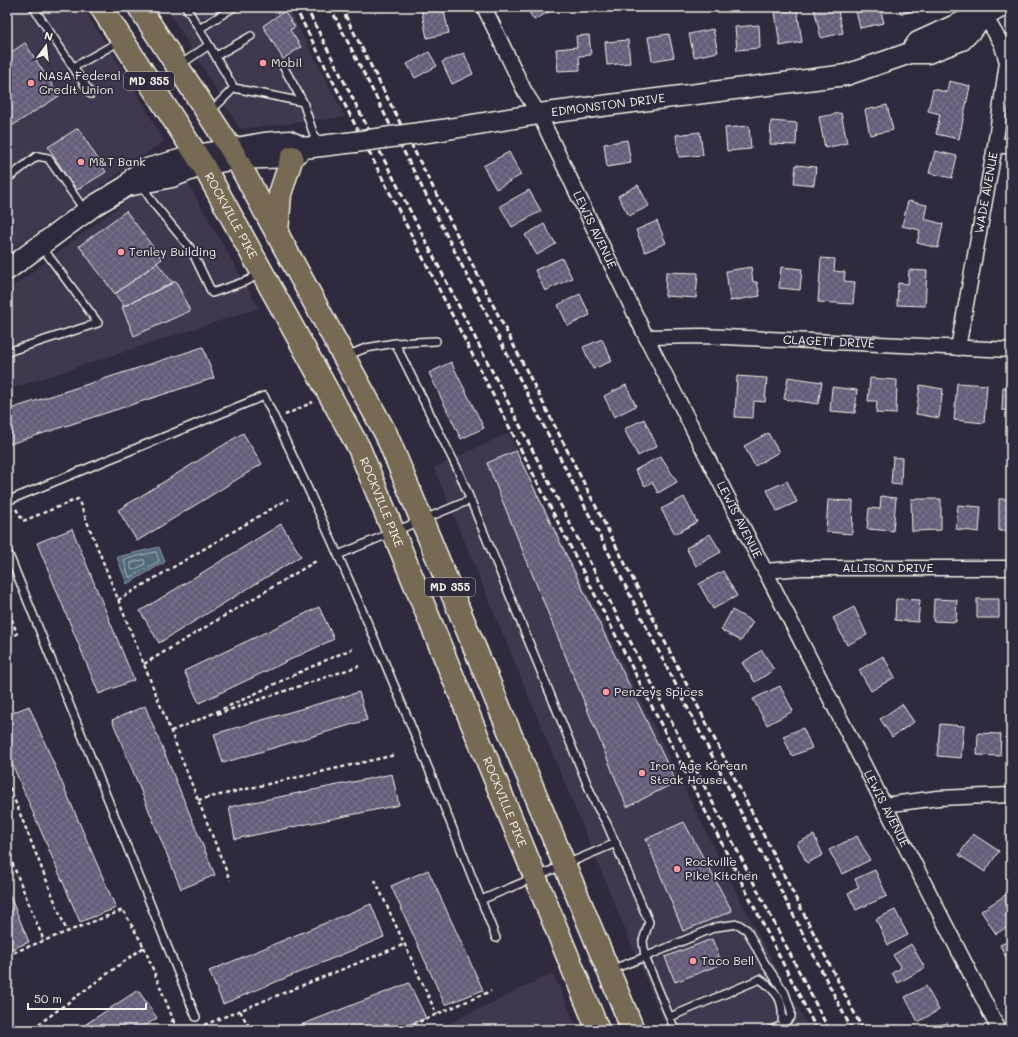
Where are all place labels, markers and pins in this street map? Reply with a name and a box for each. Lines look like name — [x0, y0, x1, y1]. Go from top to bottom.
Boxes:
place label: Mobil — [271, 54, 302, 70]
marker: Mobil — [258, 58, 268, 68]
place label: NASA Federal Credit Union — [39, 67, 121, 97]
marker: NASA Federal Credit Union — [26, 78, 36, 88]
place label: M&T Bank — [89, 153, 146, 169]
marker: M&T Bank — [76, 157, 86, 167]
place label: Tenley Building — [129, 243, 216, 259]
marker: Tenley Building — [116, 247, 126, 257]
place label: Penzeys Spices — [614, 683, 704, 699]
marker: Penzeys Spices — [601, 687, 611, 697]
place label: Iron Age Korean Steak House — [650, 757, 747, 787]
marker: Iron Age Korean Steak House — [637, 768, 647, 778]
place label: Rockville Pike Kitchen — [685, 853, 758, 883]
marker: Rockville Pike Kitchen — [672, 864, 682, 874]
place label: Taco Bell — [701, 952, 754, 968]
marker: Taco Bell — [688, 956, 698, 966]

